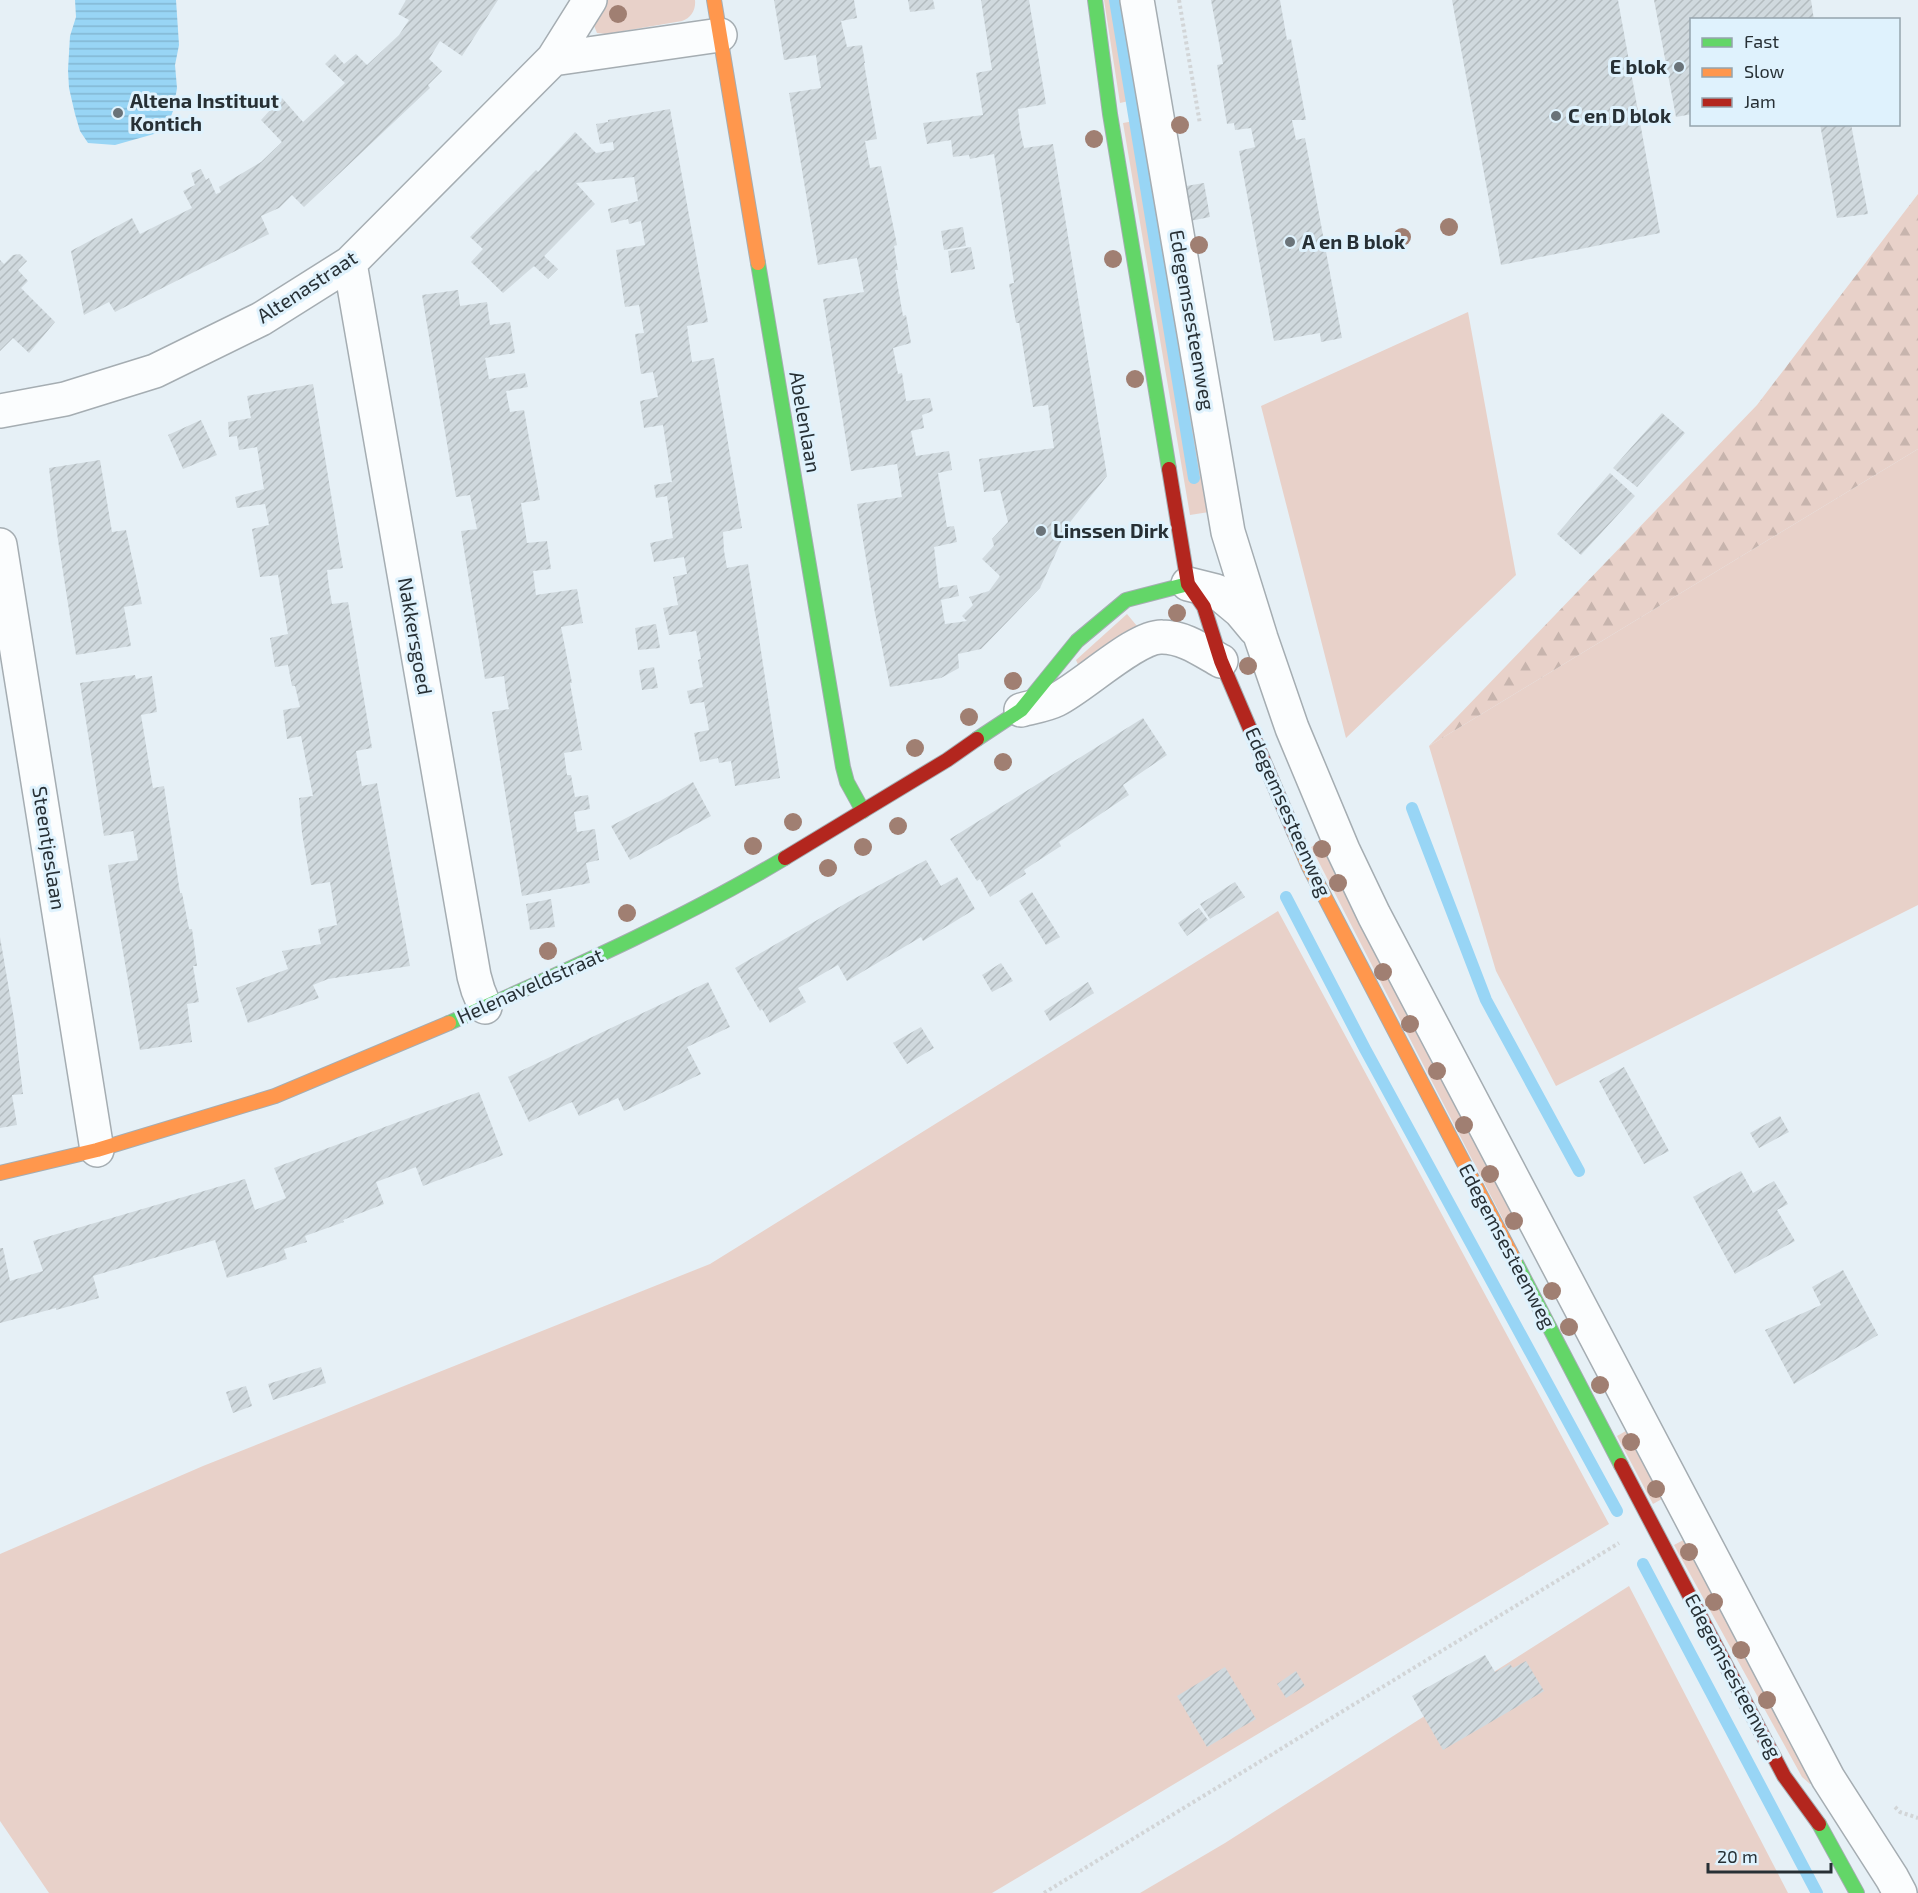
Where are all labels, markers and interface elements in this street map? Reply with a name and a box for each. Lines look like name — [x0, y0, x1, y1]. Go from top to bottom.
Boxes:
legend — [1690, 18, 1900, 126]
text: Fast — [1744, 30, 1779, 52]
place label: E blok — [1610, 54, 1668, 78]
marker: E blok — [1672, 60, 1686, 74]
text: Slow — [1744, 60, 1785, 82]
place label: Altena Instituut Kontich — [130, 88, 279, 135]
text: Jam — [1744, 90, 1776, 112]
place label: C en D blok — [1568, 103, 1672, 127]
marker: Altena Instituut Kontich — [111, 106, 125, 120]
marker: C en D blok — [1549, 109, 1563, 123]
street label: Edegemsesteenweg — [1165, 228, 1221, 412]
place label: A en B blok — [1302, 229, 1406, 253]
marker: A en B blok — [1283, 235, 1297, 249]
street label: Altenastraat — [252, 245, 361, 327]
street label: Abelenlaan — [785, 369, 827, 474]
place label: Linssen Dirk — [1053, 518, 1170, 542]
marker: Linssen Dirk — [1034, 524, 1048, 538]
street label: Nakkersgoed — [394, 575, 438, 696]
street label: Edegemsesteenweg — [1241, 723, 1337, 900]
street label: Steentjeslaan — [28, 784, 72, 911]
street label: Helenaveldstraat — [453, 942, 607, 1028]
street label: Edegemsesteenweg — [1454, 1159, 1561, 1332]
street label: Edegemsesteenweg — [1680, 1589, 1787, 1762]
scale bar — [1708, 1836, 1831, 1874]
text: 20 m — [1717, 1845, 1758, 1867]

